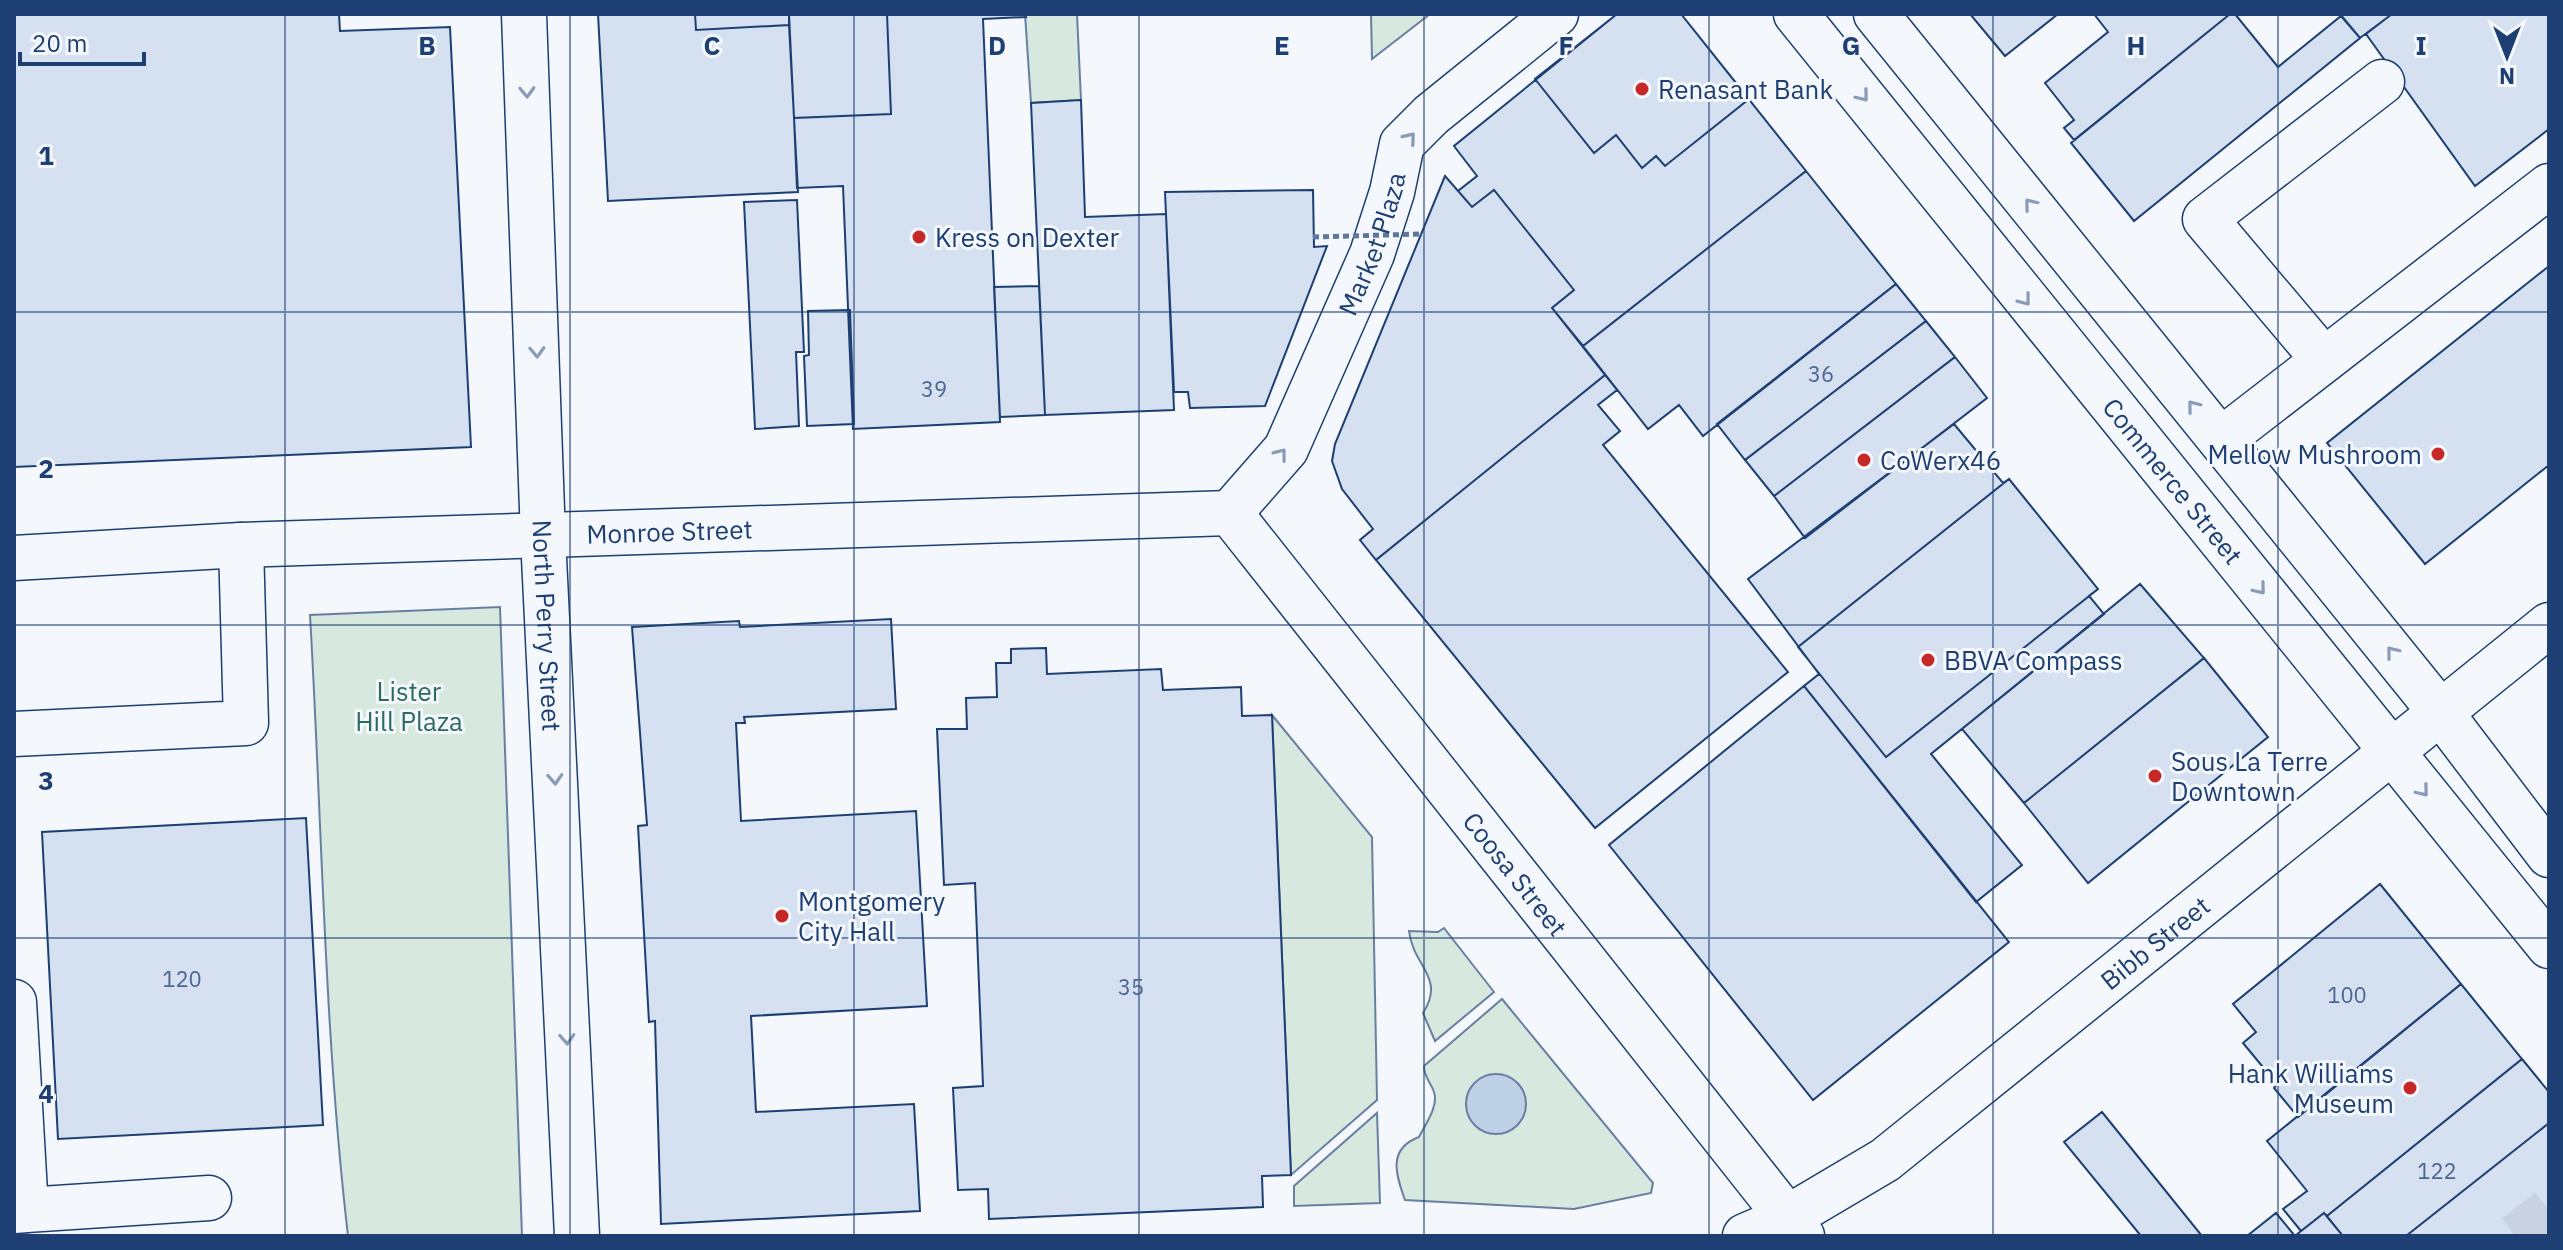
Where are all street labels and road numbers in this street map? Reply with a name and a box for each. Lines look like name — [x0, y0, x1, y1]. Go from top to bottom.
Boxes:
street label: Market Plaza — [1330, 169, 1413, 321]
street label: Commerce Street — [2096, 390, 2251, 571]
street label: Monroe Street — [586, 511, 753, 551]
street label: North Perry Street — [525, 519, 569, 732]
street label: Coosa Street — [1456, 805, 1575, 943]
street label: Bibb Street — [2093, 888, 2217, 997]

